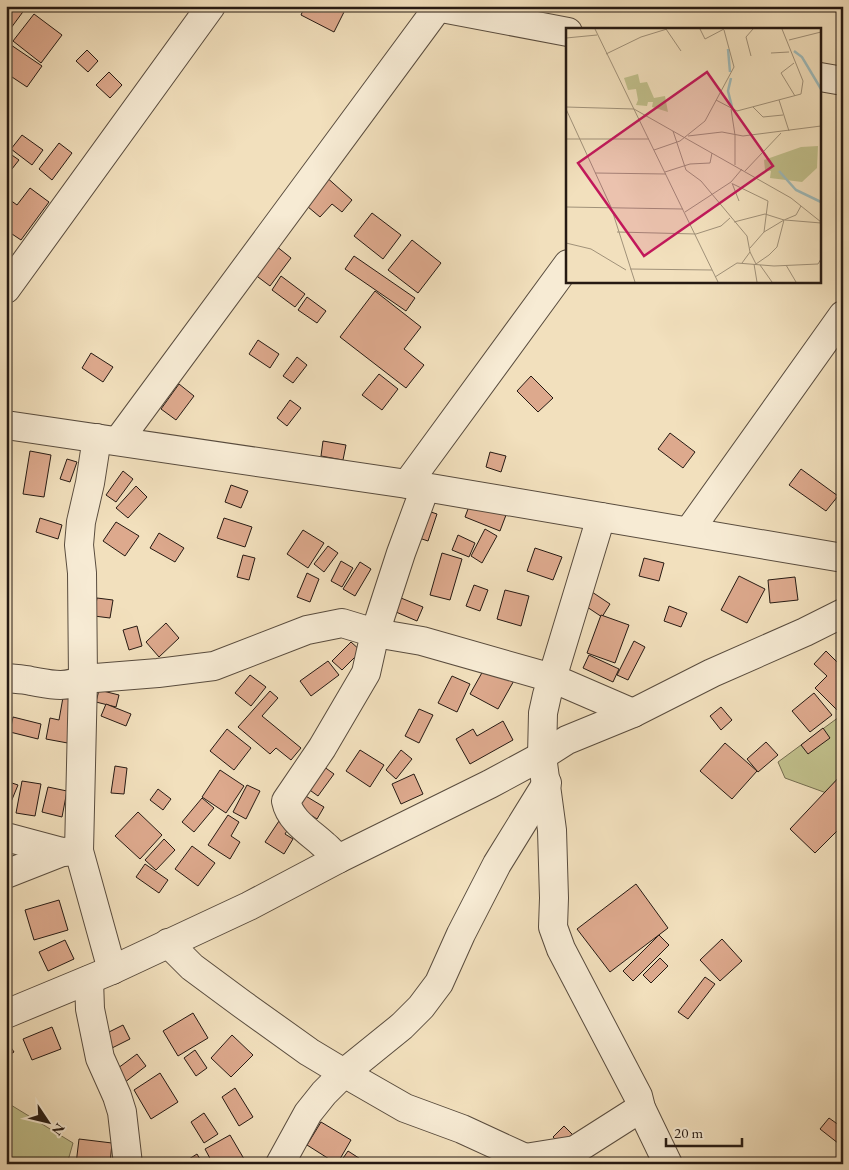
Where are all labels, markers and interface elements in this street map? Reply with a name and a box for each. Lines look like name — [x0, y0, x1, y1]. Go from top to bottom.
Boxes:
inset map — [566, 28, 822, 282]
north arrow — [22, 1098, 72, 1148]
scale bar — [666, 1115, 743, 1147]
text: N — [48, 1120, 69, 1140]
text: 20 m — [674, 1123, 703, 1142]

